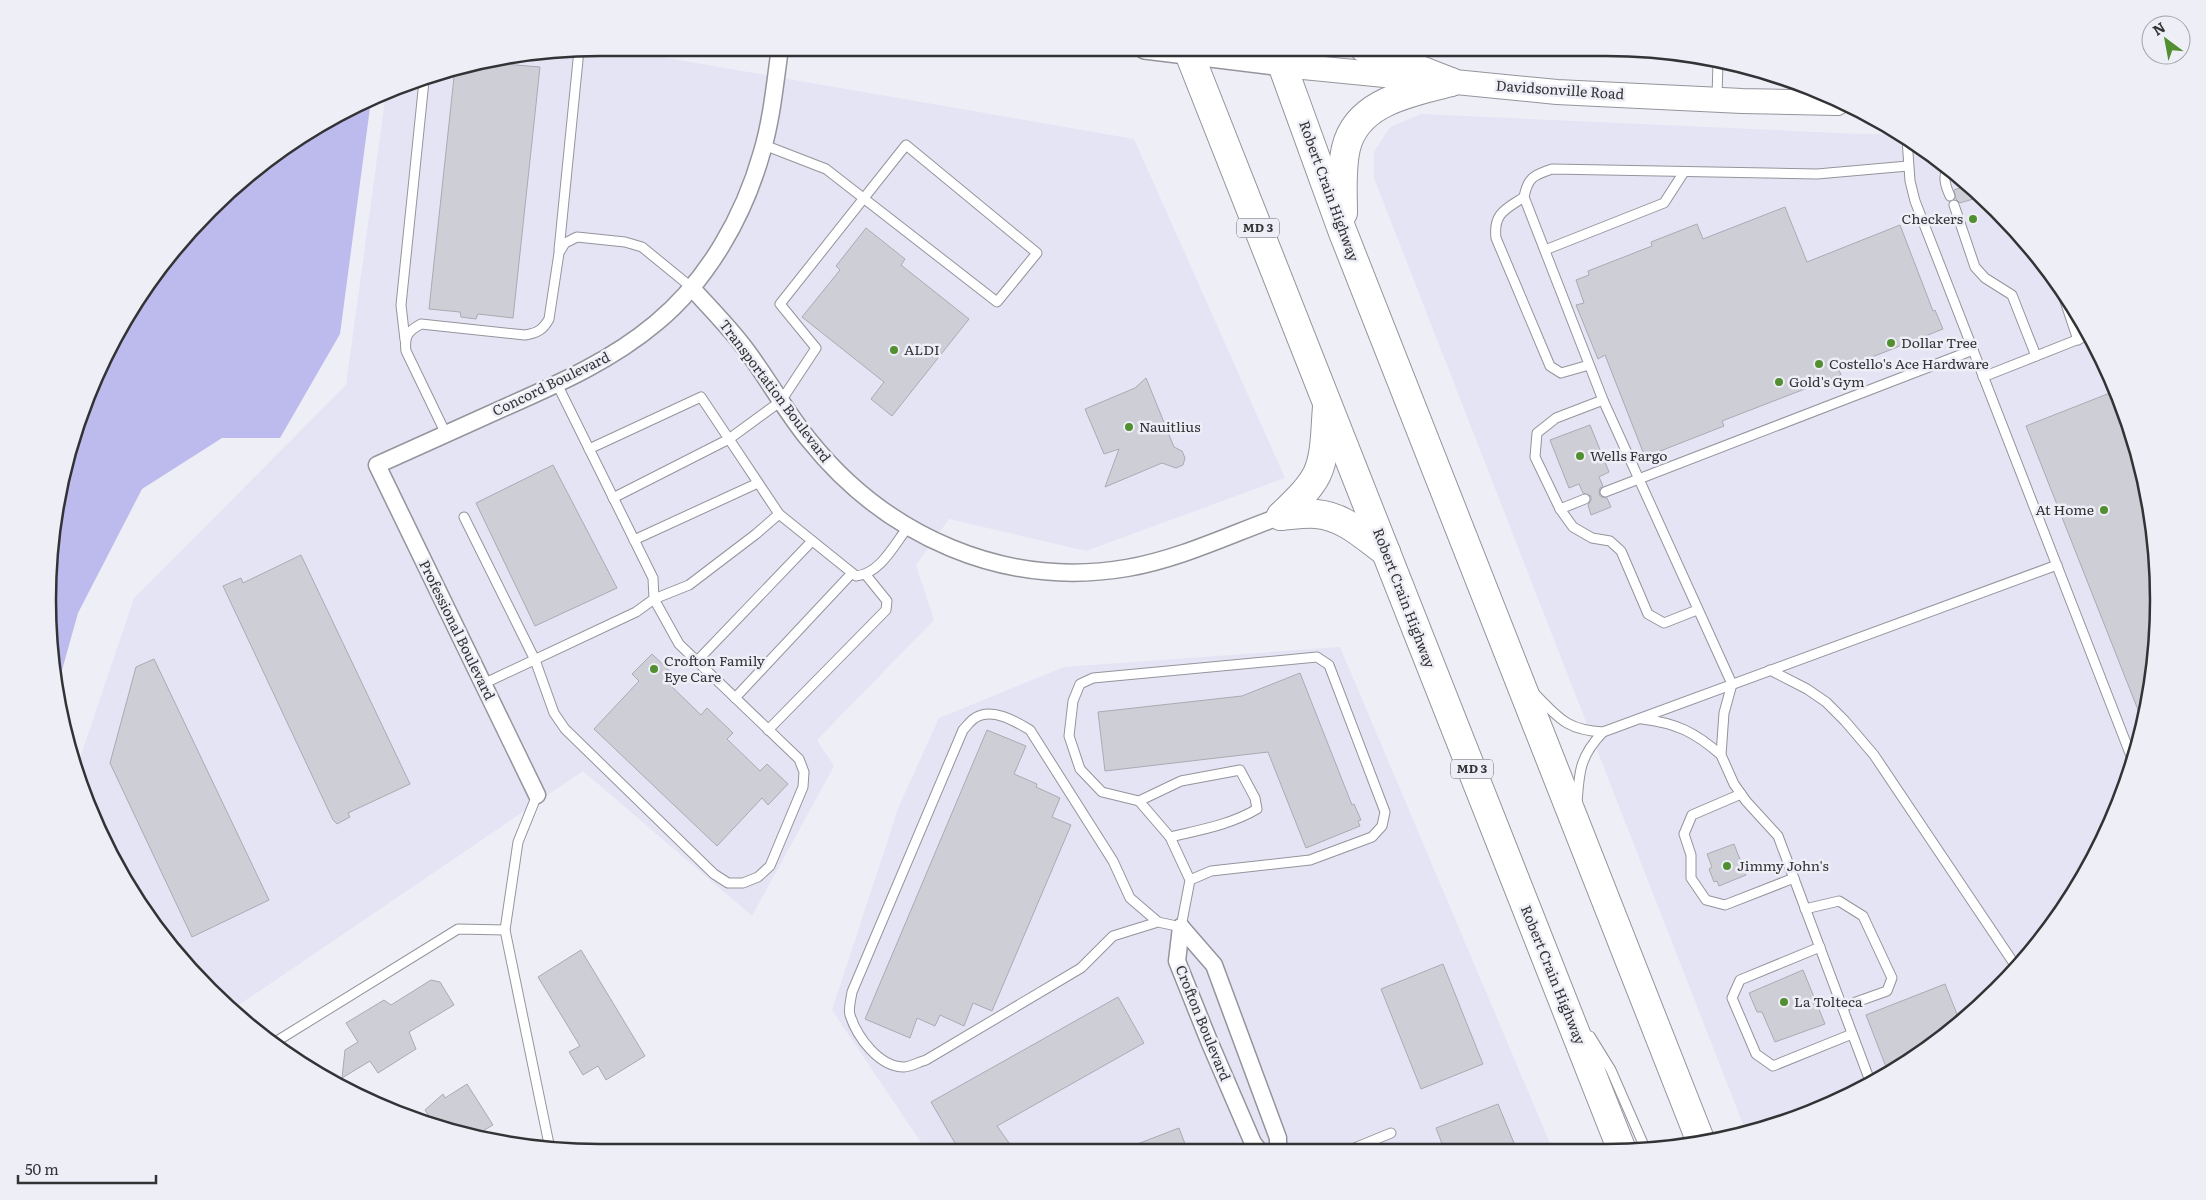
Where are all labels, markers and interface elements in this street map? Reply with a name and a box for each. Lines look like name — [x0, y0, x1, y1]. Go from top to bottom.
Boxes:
north arrow — [2141, 15, 2191, 65]
text: N — [2148, 16, 2169, 40]
street label: Davidsonville Road — [1495, 75, 1625, 103]
street label: Robert Crain Highway — [1295, 117, 1365, 265]
place label: Checkers — [1902, 208, 1963, 228]
marker: Checkers — [1967, 213, 1979, 225]
road number: MD 3 — [1237, 218, 1279, 238]
street label: Transportation Boulevard — [715, 315, 836, 466]
place label: Dollar Tree — [1901, 332, 1977, 352]
marker: Dollar Tree — [1885, 337, 1897, 349]
place label: ALDI — [904, 339, 940, 359]
marker: ALDI — [888, 344, 900, 356]
street label: Concord Boulevard — [489, 346, 613, 420]
place label: Costello's Ace Hardware — [1829, 353, 1989, 373]
marker: Costello's Ace Hardware — [1813, 358, 1825, 370]
place label: Gold's Gym — [1789, 371, 1865, 391]
marker: Gold's Gym — [1773, 376, 1785, 388]
place label: Nauitlius — [1139, 416, 1201, 436]
marker: Nauitlius — [1123, 421, 1135, 433]
place label: Wells Fargo — [1590, 445, 1667, 465]
marker: Wells Fargo — [1574, 450, 1586, 462]
place label: At Home — [2035, 499, 2094, 519]
marker: At Home — [2098, 504, 2110, 516]
street label: Robert Crain Highway — [1369, 525, 1441, 671]
street label: Professional Boulevard — [415, 556, 501, 703]
place label: Crofton Family Eye Care — [664, 650, 766, 686]
marker: Crofton Family Eye Care — [648, 663, 660, 675]
road number: MD 3 — [1451, 760, 1493, 779]
place label: Jimmy John's — [1737, 855, 1829, 875]
marker: Jimmy John's — [1721, 860, 1733, 872]
street label: Robert Crain Highway — [1517, 902, 1591, 1048]
street label: Crofton Boulevard — [1172, 962, 1236, 1084]
place label: La Tolteca — [1794, 991, 1863, 1011]
marker: La Tolteca — [1778, 996, 1790, 1008]
scale bar — [18, 1152, 155, 1184]
text: 50 m — [25, 1157, 59, 1180]

